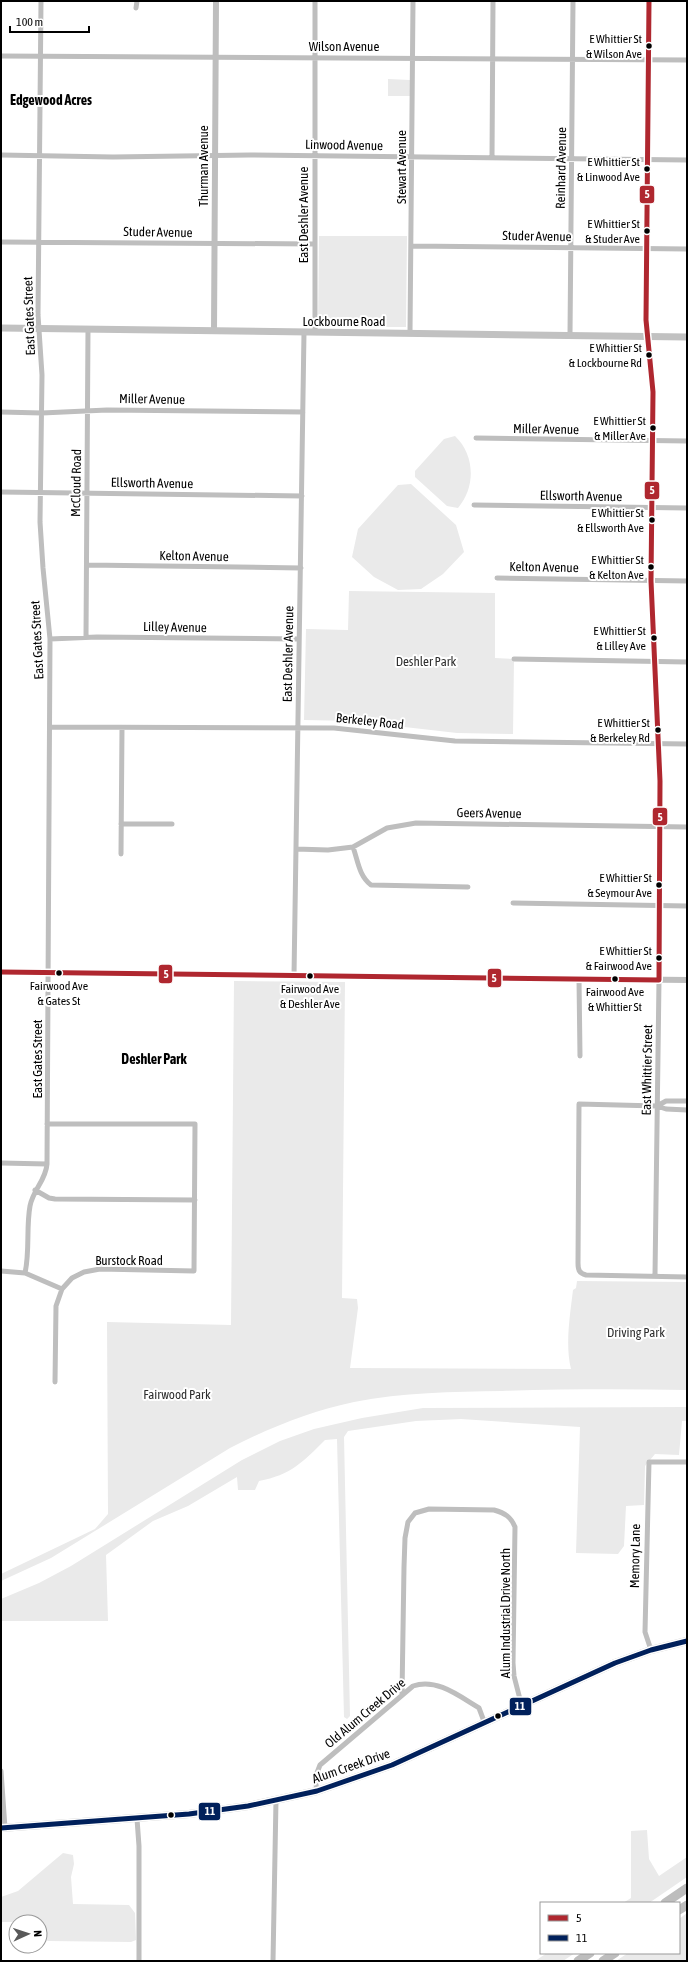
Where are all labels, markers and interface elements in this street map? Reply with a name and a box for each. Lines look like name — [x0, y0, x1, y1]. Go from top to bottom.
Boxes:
scale bar — [10, 8, 89, 34]
text: 100 m — [16, 15, 43, 29]
place label: E Whittier St & Wilson Ave — [586, 32, 643, 61]
street label: Wilson Avenue — [309, 39, 379, 54]
marker: E Whittier St & Wilson Ave — [644, 41, 654, 51]
district label: Edgewood Acres — [10, 92, 92, 108]
street label: Thurman Avenue — [196, 125, 211, 207]
street label: Reinhard Avenue — [553, 127, 569, 209]
street label: Stewart Avenue — [394, 130, 409, 204]
street label: Linwood Avenue — [305, 137, 383, 153]
place label: E Whittier St & Linwood Ave — [577, 155, 641, 184]
marker: E Whittier St & Linwood Ave — [642, 164, 652, 174]
street label: East Deshler Avenue — [296, 167, 311, 263]
line badge: 5 — [639, 185, 655, 204]
text: 5 — [644, 188, 650, 200]
place label: E Whittier St & Studer Ave — [585, 217, 641, 246]
street label: Studer Avenue — [123, 224, 193, 240]
marker: E Whittier St & Studer Ave — [642, 226, 652, 236]
street label: Studer Avenue — [502, 228, 572, 244]
street label: East Gates Street — [20, 276, 38, 356]
street label: Lockbourne Road — [303, 314, 385, 329]
place label: E Whittier St & Lockbourne Rd — [569, 341, 643, 370]
marker: E Whittier St & Lockbourne Rd — [644, 350, 654, 360]
street label: Miller Avenue — [119, 391, 185, 407]
place label: E Whittier St & Miller Ave — [593, 414, 647, 443]
street label: Miller Avenue — [513, 421, 579, 437]
marker: E Whittier St & Miller Ave — [648, 423, 658, 433]
street label: McCloud Road — [68, 449, 84, 517]
street label: Ellsworth Avenue — [111, 475, 193, 491]
line badge: 5 — [644, 481, 660, 500]
text: 5 — [649, 484, 655, 496]
street label: Ellsworth Avenue — [540, 488, 622, 504]
place label: E Whittier St & Ellsworth Ave — [577, 506, 645, 535]
marker: E Whittier St & Ellsworth Ave — [647, 515, 657, 525]
street label: Kelton Avenue — [159, 548, 229, 564]
place label: E Whittier St & Kelton Ave — [589, 553, 645, 582]
street label: Kelton Avenue — [509, 559, 579, 575]
marker: E Whittier St & Kelton Ave — [646, 562, 656, 572]
street label: East Gates Street — [27, 600, 47, 680]
street label: East Deshler Avenue — [280, 605, 296, 702]
street label: Lilley Avenue — [143, 619, 207, 635]
place label: E Whittier St & Lilley Ave — [593, 624, 647, 653]
marker: E Whittier St & Lilley Ave — [649, 633, 659, 643]
park label: Deshler Park — [396, 654, 457, 669]
street label: Berkeley Road — [335, 710, 405, 732]
place label: E Whittier St & Berkeley Rd — [590, 716, 651, 745]
marker: E Whittier St & Berkeley Rd — [653, 725, 663, 735]
street label: Geers Avenue — [456, 805, 522, 821]
line badge: 5 — [652, 807, 668, 826]
text: 5 — [657, 811, 663, 823]
place label: E Whittier St & Seymour Ave — [587, 871, 653, 900]
marker: E Whittier St & Seymour Ave — [654, 880, 664, 890]
place label: E Whittier St & Fairwood Ave — [586, 944, 653, 973]
marker: E Whittier St & Fairwood Ave — [654, 953, 664, 963]
line badge: 5 — [158, 964, 173, 984]
marker: Fairwood Ave & Gates St — [54, 968, 64, 978]
text: 5 — [163, 968, 169, 980]
line badge: 5 — [487, 968, 502, 988]
marker: Fairwood Ave & Deshler Ave — [305, 971, 315, 981]
text: 5 — [491, 972, 497, 984]
marker: Fairwood Ave & Whittier St — [610, 974, 620, 984]
place label: Fairwood Ave & Gates St — [30, 979, 88, 1008]
place label: Fairwood Ave & Deshler Ave — [280, 982, 340, 1011]
place label: Fairwood Ave & Whittier St — [586, 985, 644, 1014]
street label: East Gates Street — [30, 1019, 45, 1099]
street label: East Whittier Street — [639, 1024, 655, 1116]
district label: Deshler Park — [121, 1051, 187, 1067]
street label: Burstock Road — [95, 1253, 163, 1268]
park label: Driving Park — [607, 1325, 665, 1340]
park label: Fairwood Park — [143, 1387, 211, 1402]
street label: Memory Lane — [627, 1524, 643, 1588]
street label: Alum Industrial Drive North — [498, 1548, 513, 1678]
street label: Old Alum Creek Drive — [322, 1675, 408, 1751]
line badge: 11 — [509, 1697, 532, 1716]
text: 11 — [515, 1700, 525, 1712]
unlabelled marker — [493, 1711, 503, 1721]
street label: Alum Creek Drive — [310, 1746, 392, 1786]
line badge: 11 — [198, 1802, 221, 1821]
text: 11 — [205, 1805, 215, 1817]
unlabelled marker — [166, 1810, 176, 1820]
legend — [540, 1902, 680, 1954]
text: 5 — [576, 1911, 582, 1925]
north arrow — [8, 1914, 48, 1954]
text: N — [32, 1930, 44, 1937]
text: 11 — [576, 1931, 588, 1945]

